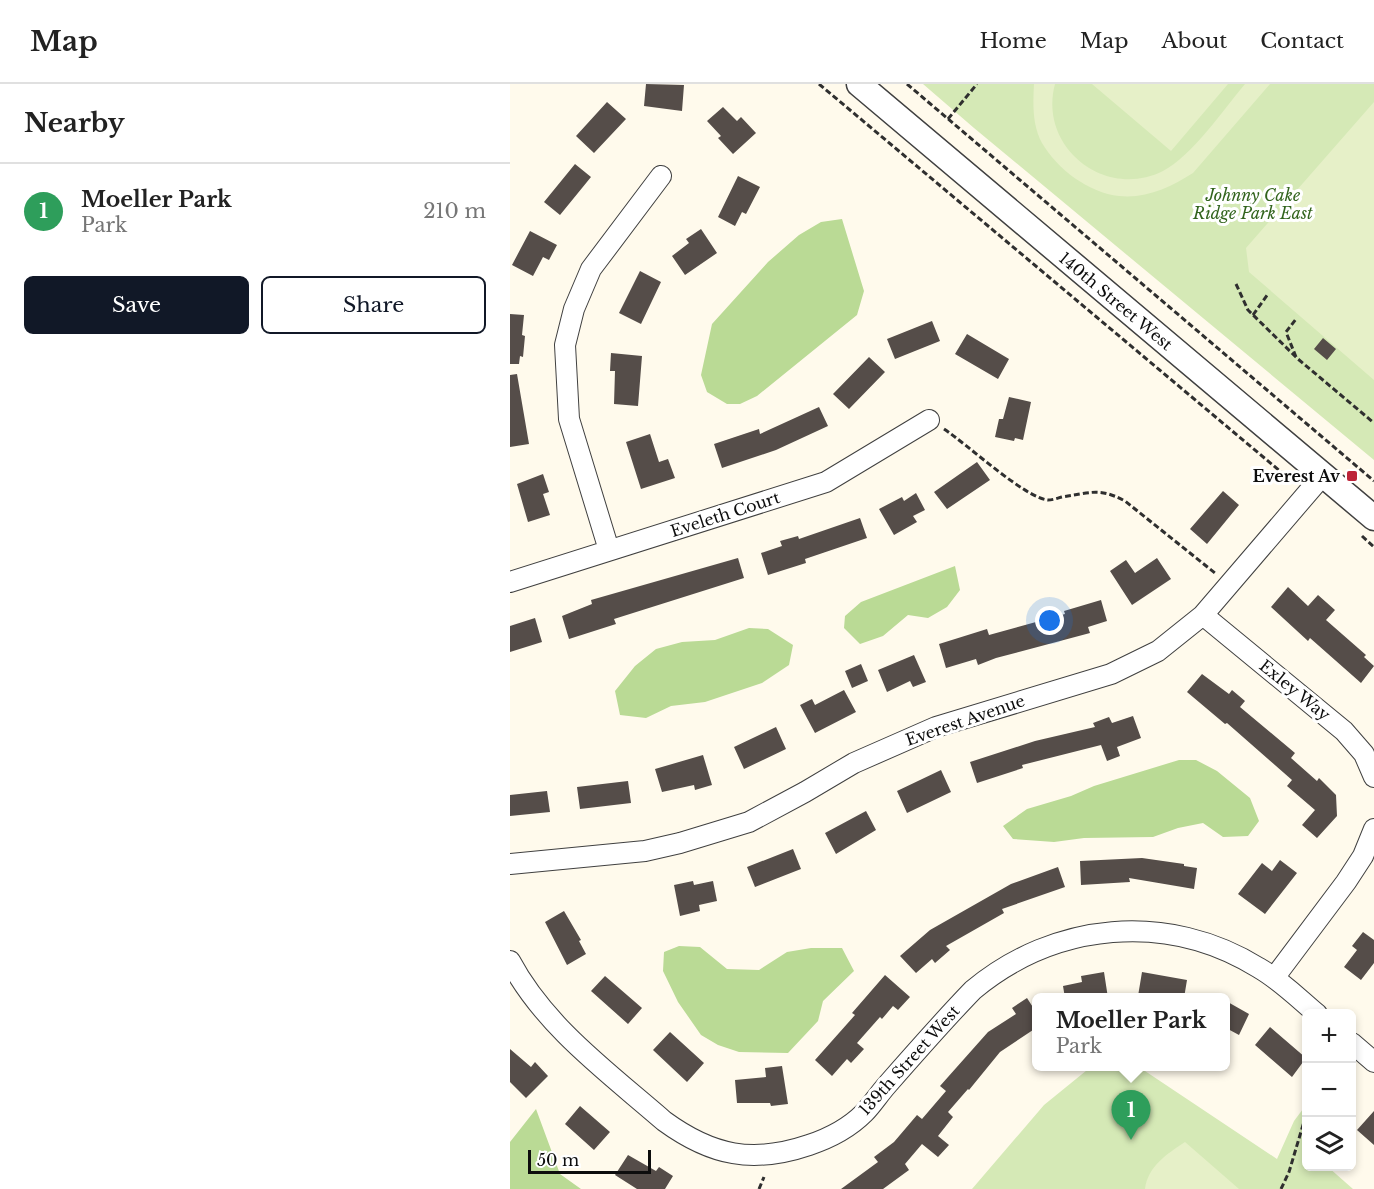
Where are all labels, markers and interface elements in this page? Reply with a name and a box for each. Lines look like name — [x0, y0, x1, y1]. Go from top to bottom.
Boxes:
text: Map — [30, 24, 98, 59]
text: Home — [980, 28, 1047, 54]
text: Map — [1080, 28, 1128, 54]
text: About — [1161, 28, 1227, 54]
text: Contact — [1260, 28, 1344, 54]
text: Nearby — [24, 107, 125, 139]
park label: Johnny Cake Ridge Park East — [1192, 185, 1313, 223]
text: Moeller Park — [81, 186, 232, 213]
text: 1 — [39, 199, 48, 223]
text: 210 m — [423, 199, 486, 223]
text: Park — [81, 213, 127, 237]
street label: 140th Street West — [1055, 248, 1177, 354]
button: Save — [24, 276, 249, 334]
button: Share — [261, 276, 486, 334]
place label: Everest Av — [1253, 466, 1340, 486]
marker: Everest Av — [1345, 469, 1359, 483]
street label: Eveleth Court — [668, 487, 782, 541]
your location — [1035, 606, 1064, 635]
street label: Exley Way — [1256, 655, 1335, 725]
street label: Everest Avenue — [903, 690, 1027, 750]
popup — [1032, 993, 1230, 1071]
street label: 139th Street West — [854, 1001, 964, 1119]
text: Moeller Park — [1056, 1007, 1206, 1034]
map controls — [1302, 1009, 1356, 1171]
button: + — [1302, 1009, 1356, 1063]
text: Park — [1056, 1034, 1102, 1058]
button: − — [1302, 1063, 1356, 1117]
pin: 1 — [1112, 1090, 1150, 1140]
button: layers — [1302, 1117, 1356, 1171]
scale bar — [528, 1147, 651, 1174]
text: 50 m — [537, 1150, 579, 1170]

